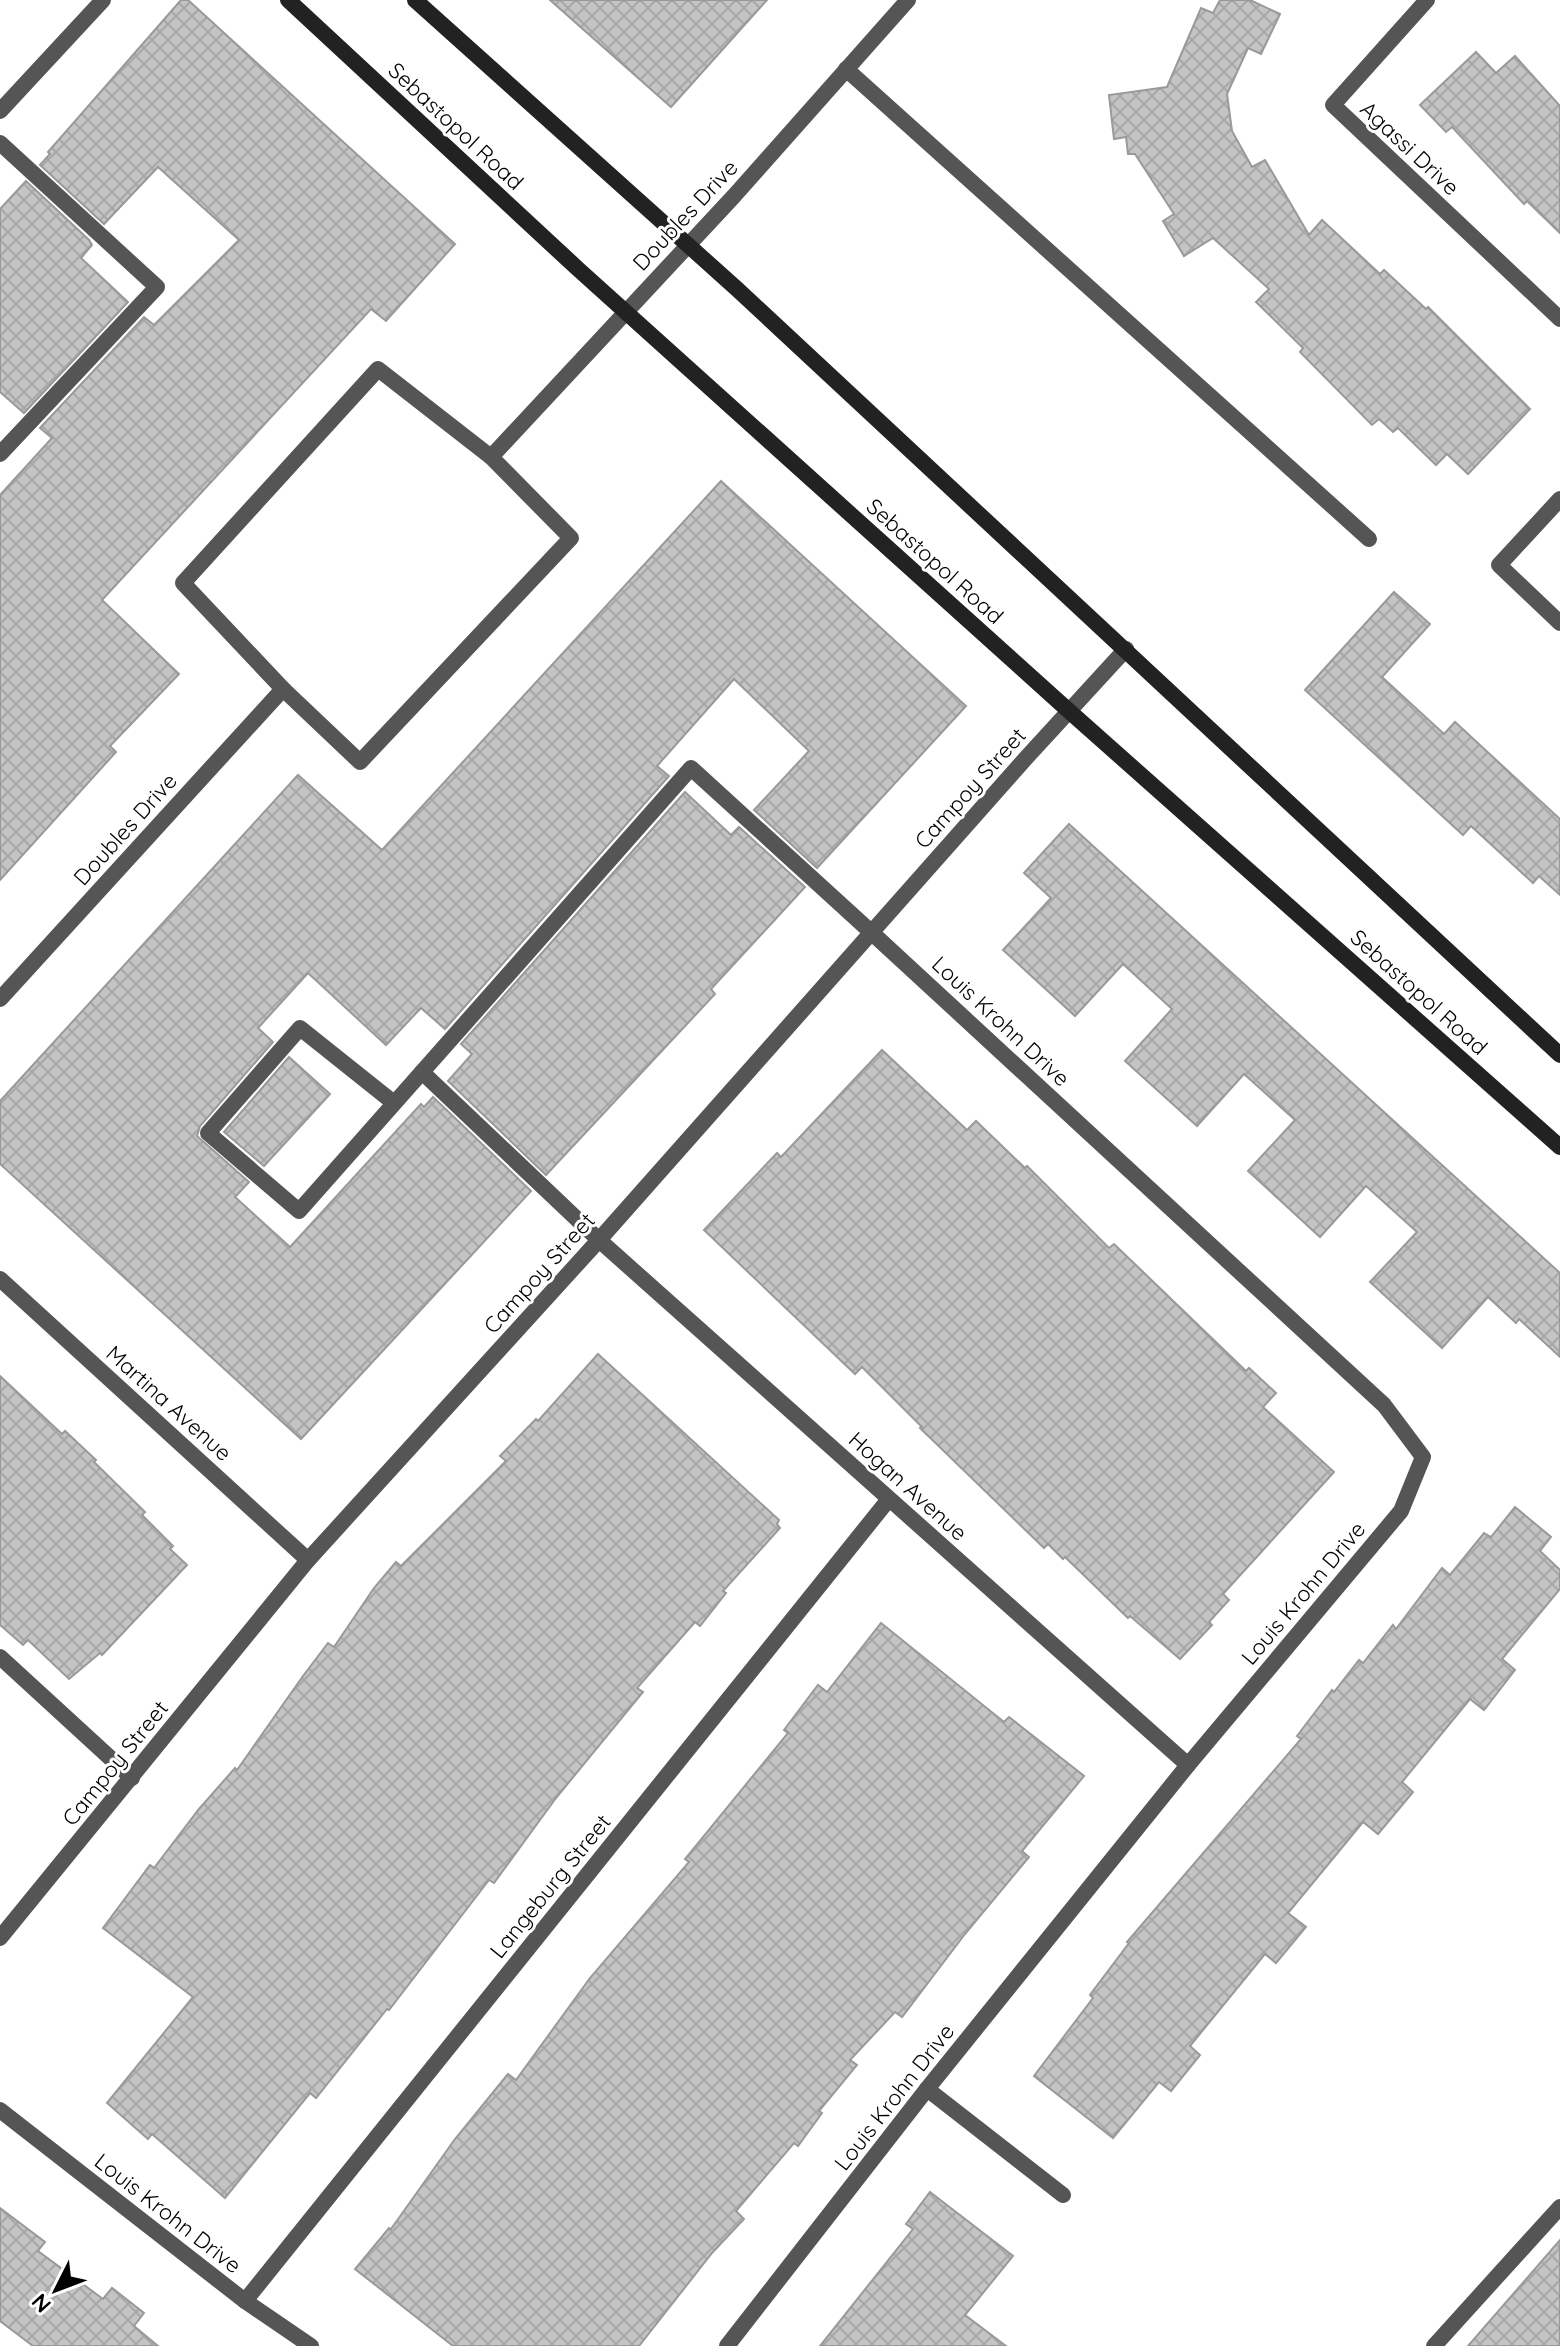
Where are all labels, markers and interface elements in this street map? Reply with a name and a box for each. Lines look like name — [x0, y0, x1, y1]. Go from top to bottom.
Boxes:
street label: Sebastopol Road — [383, 56, 529, 196]
street label: Agassi Drive — [1355, 95, 1465, 201]
street label: Doubles Drive — [626, 154, 744, 276]
street label: Sebastopol Road — [861, 492, 1009, 630]
street label: Campoy Street — [908, 722, 1032, 854]
street label: Doubles Drive — [67, 767, 183, 891]
street label: Sebastopol Road — [1345, 923, 1493, 1061]
street label: Louis Krohn Drive — [926, 950, 1076, 1092]
street label: Campoy Street — [477, 1207, 601, 1339]
street label: Martina Avenue — [100, 1339, 238, 1467]
street label: Hogan Avenue — [843, 1425, 973, 1547]
street label: Louis Krohn Drive — [1235, 1516, 1371, 1670]
street label: Campoy Street — [56, 1695, 174, 1831]
street label: Langeburg Street — [483, 1808, 617, 1964]
street label: Louis Krohn Drive — [828, 2018, 960, 2176]
street label: Louis Krohn Drive — [89, 2147, 247, 2279]
north arrow — [16, 2250, 96, 2330]
text: N — [25, 2288, 57, 2319]

